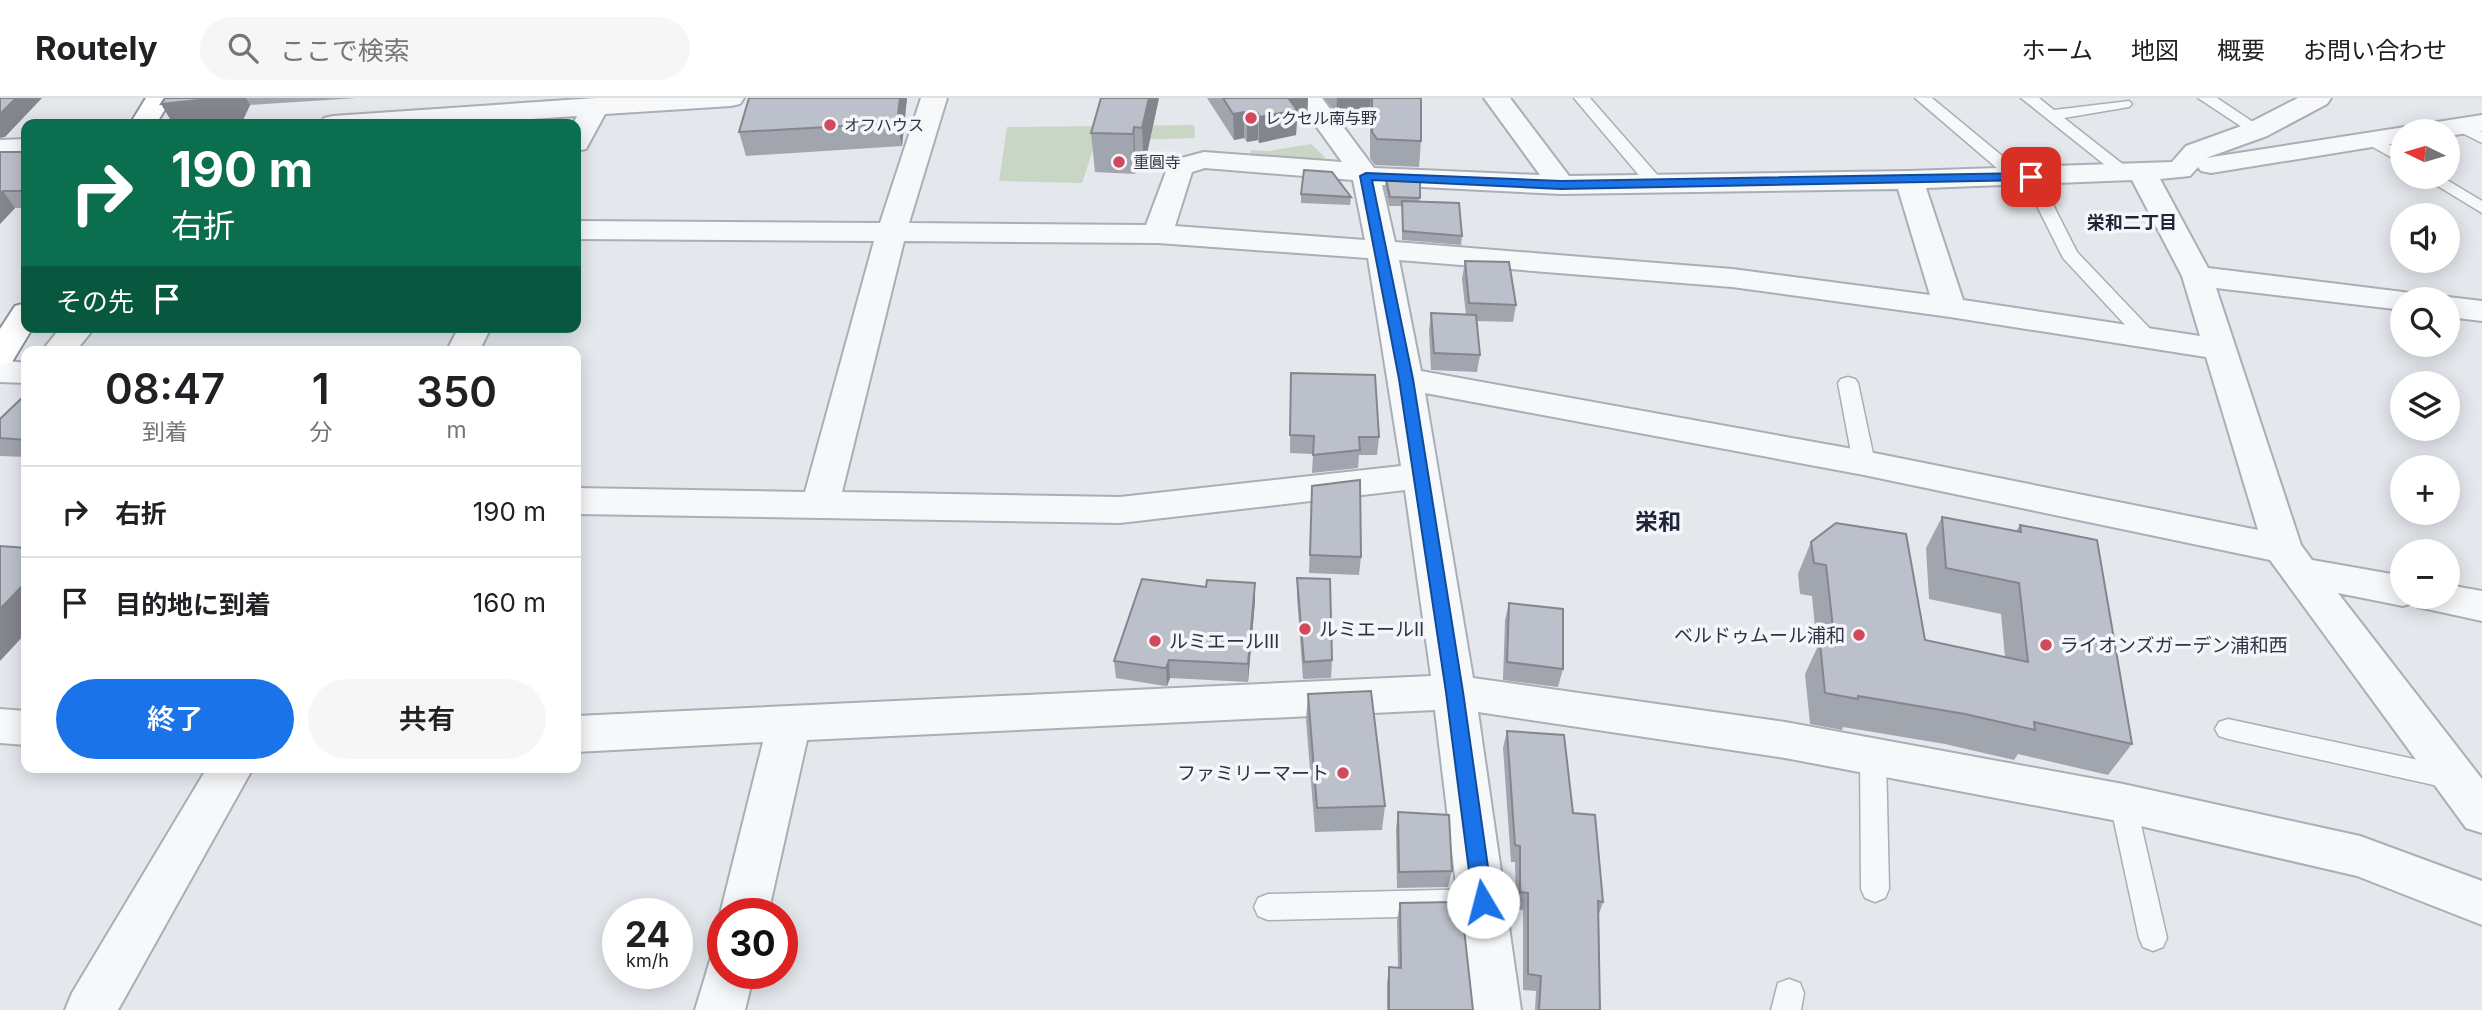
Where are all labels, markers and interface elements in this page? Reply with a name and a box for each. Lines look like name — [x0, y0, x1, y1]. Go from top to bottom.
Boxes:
search box — [200, 17, 690, 80]
text: Routely — [35, 28, 158, 68]
icon: search — [224, 29, 262, 67]
text: ここで検索 — [280, 35, 410, 66]
text: ホーム — [2022, 36, 2093, 65]
text: 地図 — [2131, 36, 2179, 65]
text: 概要 — [2217, 36, 2265, 65]
text: お問い合わせ — [2303, 36, 2447, 65]
place label: レクセル南与野 — [1265, 108, 1377, 128]
marker: レクセル南与野 — [1243, 110, 1259, 126]
place label: オフハウス — [844, 115, 924, 135]
marker: オフハウス — [822, 117, 838, 133]
north arrow — [2390, 119, 2460, 189]
map controls — [2390, 119, 2460, 609]
text: 190 m — [171, 140, 313, 199]
icon: right — [56, 147, 147, 238]
pin — [2001, 147, 2061, 207]
place label: 重圓寺 — [1133, 152, 1181, 172]
marker: 重圓寺 — [1111, 154, 1127, 170]
icon: arrive — [2012, 158, 2050, 196]
button: sound — [2390, 203, 2460, 273]
text: 右折 — [171, 206, 235, 245]
district label: 栄和二丁目 — [2087, 212, 2177, 233]
icon: arrive — [148, 280, 186, 318]
text: その先 — [56, 286, 134, 317]
button: search — [2390, 287, 2460, 357]
text: 08:47 — [105, 363, 225, 414]
text: 1 — [312, 363, 330, 414]
text: 350 — [416, 366, 497, 417]
button: layers — [2390, 371, 2460, 441]
text: m — [447, 416, 467, 444]
text: 到着 — [142, 418, 188, 446]
text: 分 — [309, 418, 332, 446]
button: + — [2390, 455, 2460, 525]
icon: right — [56, 493, 94, 531]
text: 190 m — [473, 496, 546, 527]
text: 右折 — [115, 498, 167, 529]
district label: 栄和 — [1635, 508, 1681, 536]
button: − — [2390, 539, 2460, 609]
icon: arrive — [56, 584, 94, 622]
text: 160 m — [473, 587, 546, 618]
text: 目的地に到着 — [115, 589, 271, 620]
place label: ルミエールⅡ — [1319, 618, 1424, 641]
marker: ルミエールⅡ — [1297, 621, 1313, 637]
place label: ベルドゥムール浦和 — [1674, 624, 1845, 647]
marker: ベルドゥムール浦和 — [1851, 627, 1867, 643]
place label: ルミエールⅢ — [1169, 630, 1279, 653]
marker: ルミエールⅢ — [1147, 633, 1163, 649]
place label: ライオンズガーデン浦和西 — [2060, 634, 2288, 657]
marker: ライオンズガーデン浦和西 — [2038, 637, 2054, 653]
button: 終了 — [56, 679, 294, 759]
button: 共有 — [308, 679, 546, 759]
place label: ファミリーマート — [1177, 762, 1329, 785]
marker: ファミリーマート — [1335, 765, 1351, 781]
position arrow — [1446, 865, 1520, 939]
speed limit sign: 30 — [707, 898, 798, 989]
text: 24 — [625, 913, 670, 955]
text: km/h — [626, 950, 669, 971]

